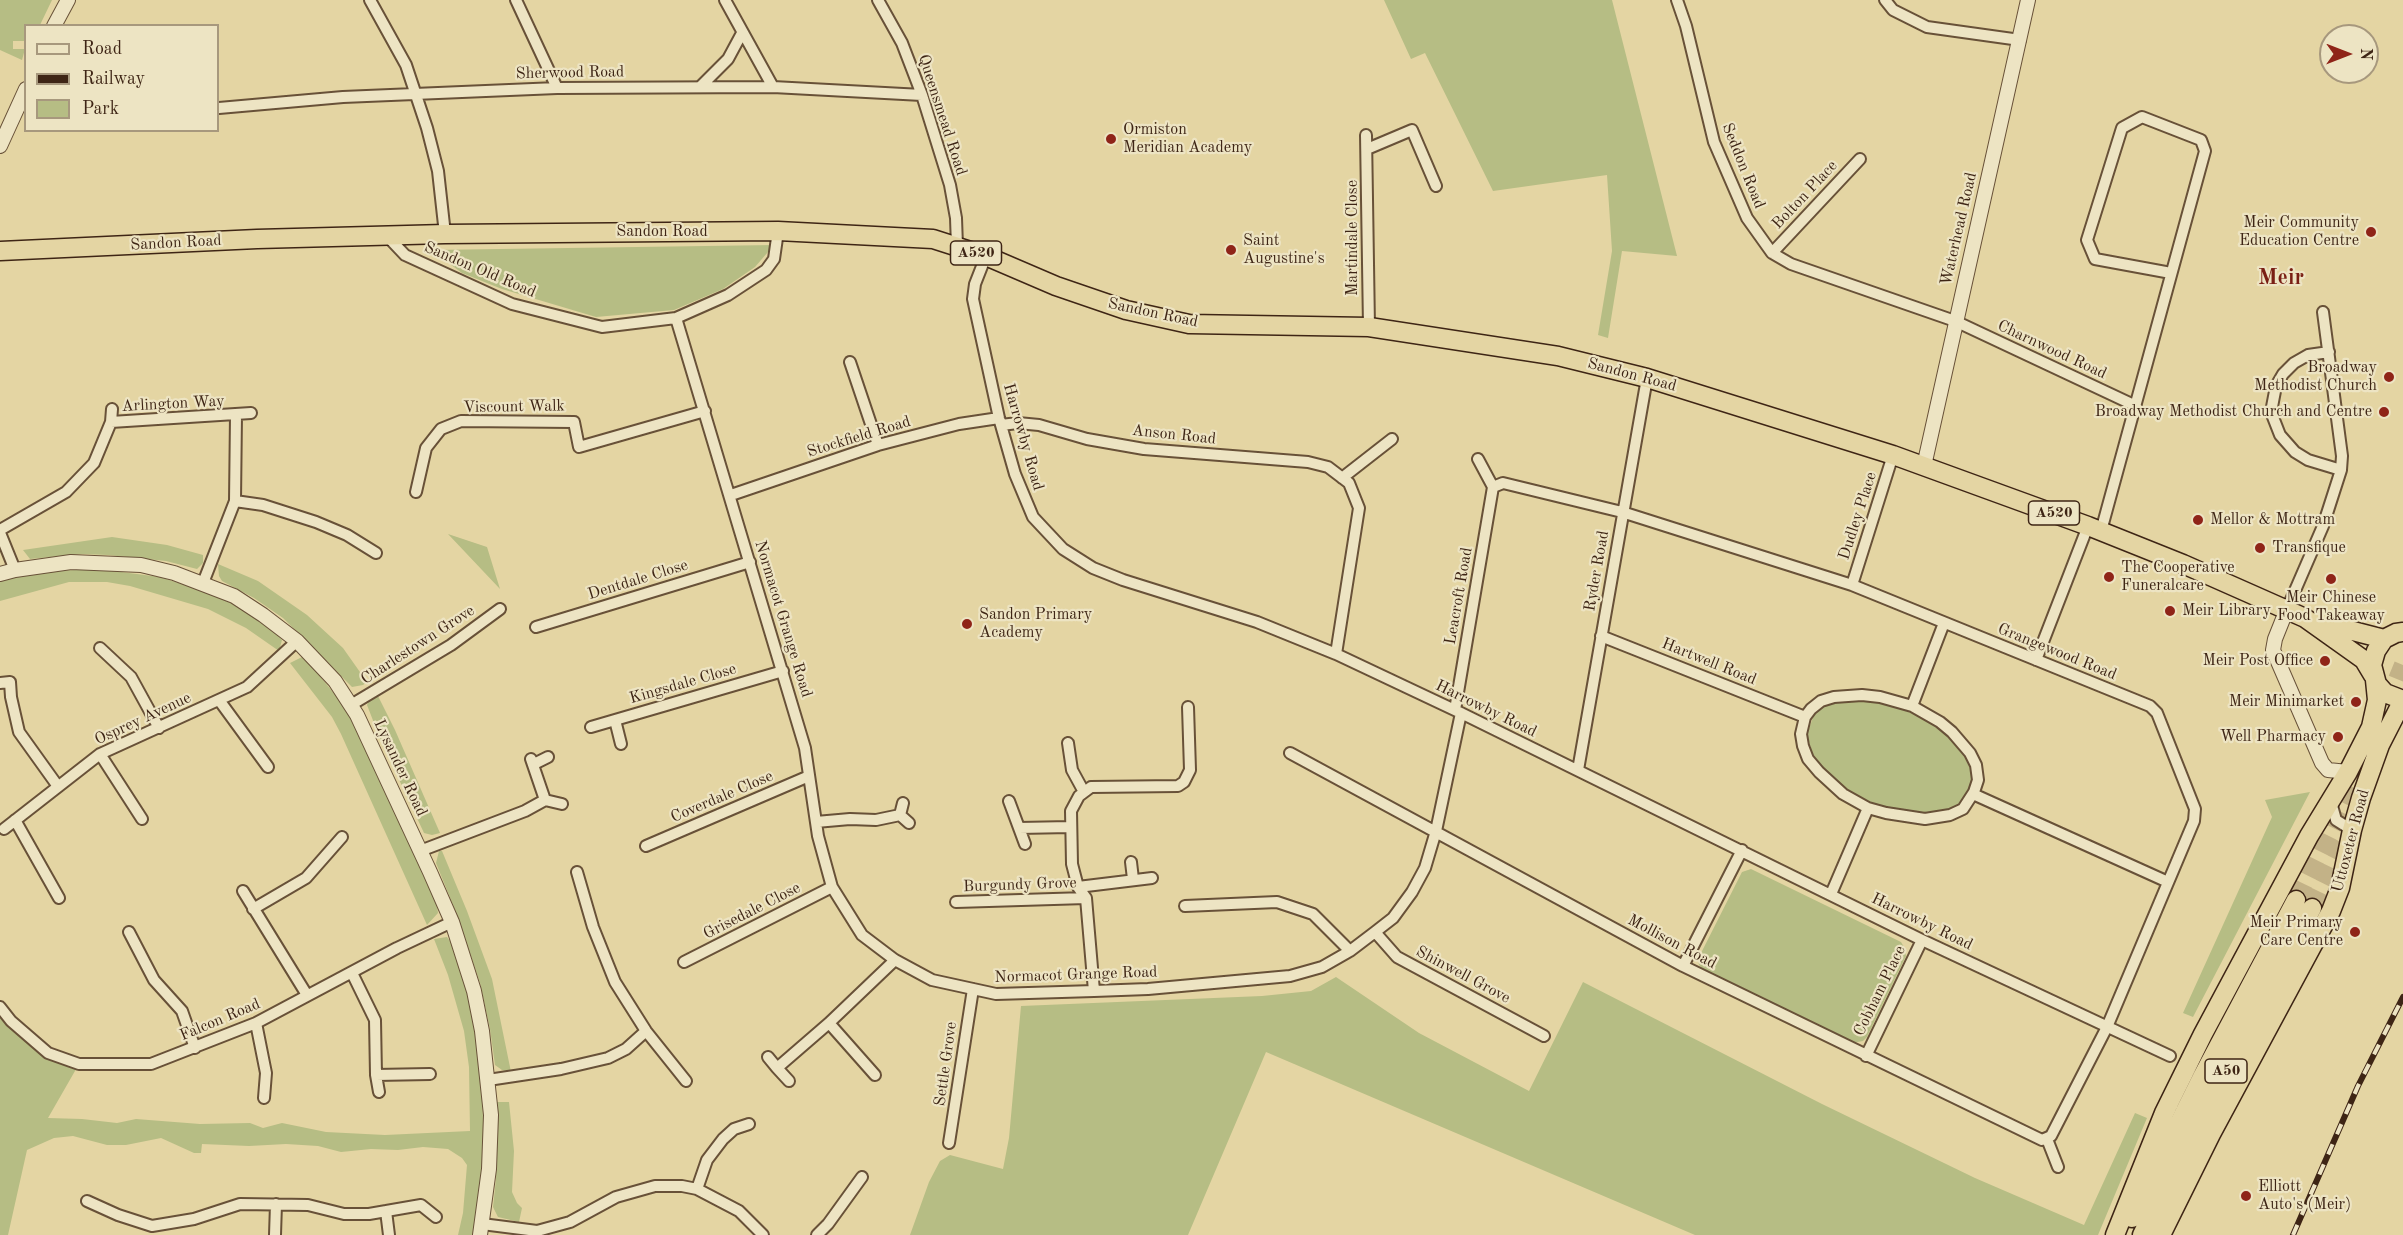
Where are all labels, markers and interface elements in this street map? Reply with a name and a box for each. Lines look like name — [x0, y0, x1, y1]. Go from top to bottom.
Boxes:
legend — [24, 24, 219, 132]
north arrow — [2319, 24, 2379, 84]
text: Road — [82, 40, 122, 58]
text: N — [2357, 48, 2373, 60]
street label: Queensmead Road — [913, 52, 971, 178]
street label: Sherwood Road — [516, 62, 624, 84]
text: Railway — [82, 70, 145, 88]
text: Park — [82, 100, 119, 118]
place label: Ormiston Meridian Academy — [1123, 120, 1252, 158]
street label: Seddon Road — [1717, 120, 1769, 212]
marker: Ormiston Meridian Academy — [1104, 132, 1118, 146]
street label: Bolton Place — [1768, 156, 1842, 234]
street label: Waterhead Road — [1937, 170, 1981, 288]
street label: Martindale Close — [1343, 180, 1363, 296]
place label: Meir Community Education Centre — [2239, 213, 2359, 251]
street label: Sandon Road — [616, 222, 708, 242]
marker: Meir Community Education Centre — [2364, 225, 2378, 239]
street label: Sandon Road — [130, 231, 222, 255]
place label: Saint Augustine's — [1243, 231, 1325, 269]
street label: Sandon Old Road — [421, 238, 539, 302]
road number: A520 — [950, 241, 1002, 265]
marker: Saint Augustine's — [1224, 243, 1238, 257]
district label: Meir — [2258, 265, 2304, 291]
street label: Sandon Road — [1106, 294, 1200, 332]
street label: Charnwood Road — [1994, 316, 2110, 384]
street label: Sandon Road — [1585, 354, 1679, 396]
place label: Broadway Methodist Church — [2254, 358, 2377, 396]
marker: Broadway Methodist Church — [2382, 370, 2396, 384]
street label: Harrowby Road — [999, 381, 1047, 493]
street label: Arlington Way — [121, 392, 225, 416]
street label: Viscount Walk — [463, 397, 565, 417]
place label: Broadway Methodist Church and Centre — [2095, 402, 2372, 422]
marker: Broadway Methodist Church and Centre — [2377, 405, 2391, 419]
street label: Stockfield Road — [805, 412, 913, 462]
street label: Anson Road — [1131, 421, 1217, 449]
street label: Dudley Place — [1835, 470, 1881, 562]
road number: A520 — [2028, 501, 2080, 525]
place label: Mellor & Mottram — [2210, 510, 2335, 530]
marker: Mellor & Mottram — [2191, 513, 2205, 527]
street label: Ryder Road — [1580, 529, 1614, 613]
street label: Normacot Grange Road — [750, 538, 816, 700]
place label: Transfique — [2272, 538, 2346, 558]
marker: Transfique — [2253, 541, 2267, 555]
street label: Leacroft Road — [1441, 546, 1477, 646]
street label: Dentdale Close — [586, 556, 690, 604]
place label: The Cooperative Funeralcare — [2121, 558, 2235, 596]
marker: The Cooperative Funeralcare — [2102, 570, 2116, 584]
marker: Meir Chinese Food Takeaway — [2324, 572, 2338, 586]
place label: Meir Chinese Food Takeaway — [2277, 588, 2385, 626]
street label: Charlestown Grove — [358, 601, 478, 689]
place label: Meir Library — [2182, 601, 2271, 621]
marker: Meir Library — [2163, 604, 2177, 618]
place label: Sandon Primary Academy — [979, 605, 1092, 643]
marker: Sandon Primary Academy — [960, 617, 974, 631]
street label: Grangewood Road — [1995, 619, 2119, 685]
street label: Hartwell Road — [1659, 634, 1759, 690]
place label: Meir Post Office — [2203, 651, 2313, 671]
marker: Meir Post Office — [2318, 654, 2332, 668]
street label: Kingsdale Close — [627, 660, 739, 708]
street label: Harrowby Road — [1432, 676, 1540, 742]
street label: Osprey Avenue — [92, 688, 194, 750]
place label: Meir Minimarket — [2229, 692, 2344, 712]
marker: Meir Minimarket — [2349, 695, 2363, 709]
street label: Lysander Road — [369, 716, 431, 820]
place label: Well Pharmacy — [2220, 727, 2326, 747]
marker: Well Pharmacy — [2331, 730, 2345, 744]
street label: Coverdale Close — [668, 767, 776, 827]
street label: Uttoxeter Road — [2328, 787, 2374, 895]
street label: Burgundy Grove — [963, 873, 1077, 897]
street label: Grisedale Close — [700, 878, 804, 944]
street label: Harrowby Road — [1868, 889, 1976, 955]
street label: Mollison Road — [1624, 911, 1720, 973]
place label: Meir Primary Care Centre — [2249, 913, 2343, 951]
marker: Meir Primary Care Centre — [2348, 925, 2362, 939]
street label: Shinwell Grove — [1413, 942, 1513, 1008]
street label: Cobham Place — [1850, 943, 1910, 1039]
street label: Normacot Grange Road — [994, 963, 1158, 987]
street label: Falcon Road — [177, 994, 263, 1046]
street label: Settle Grove — [931, 1021, 961, 1107]
road number: A50 — [2205, 1059, 2247, 1083]
place label: Elliott Auto's (Meir) — [2258, 1177, 2351, 1215]
marker: Elliott Auto's (Meir) — [2239, 1189, 2253, 1203]

